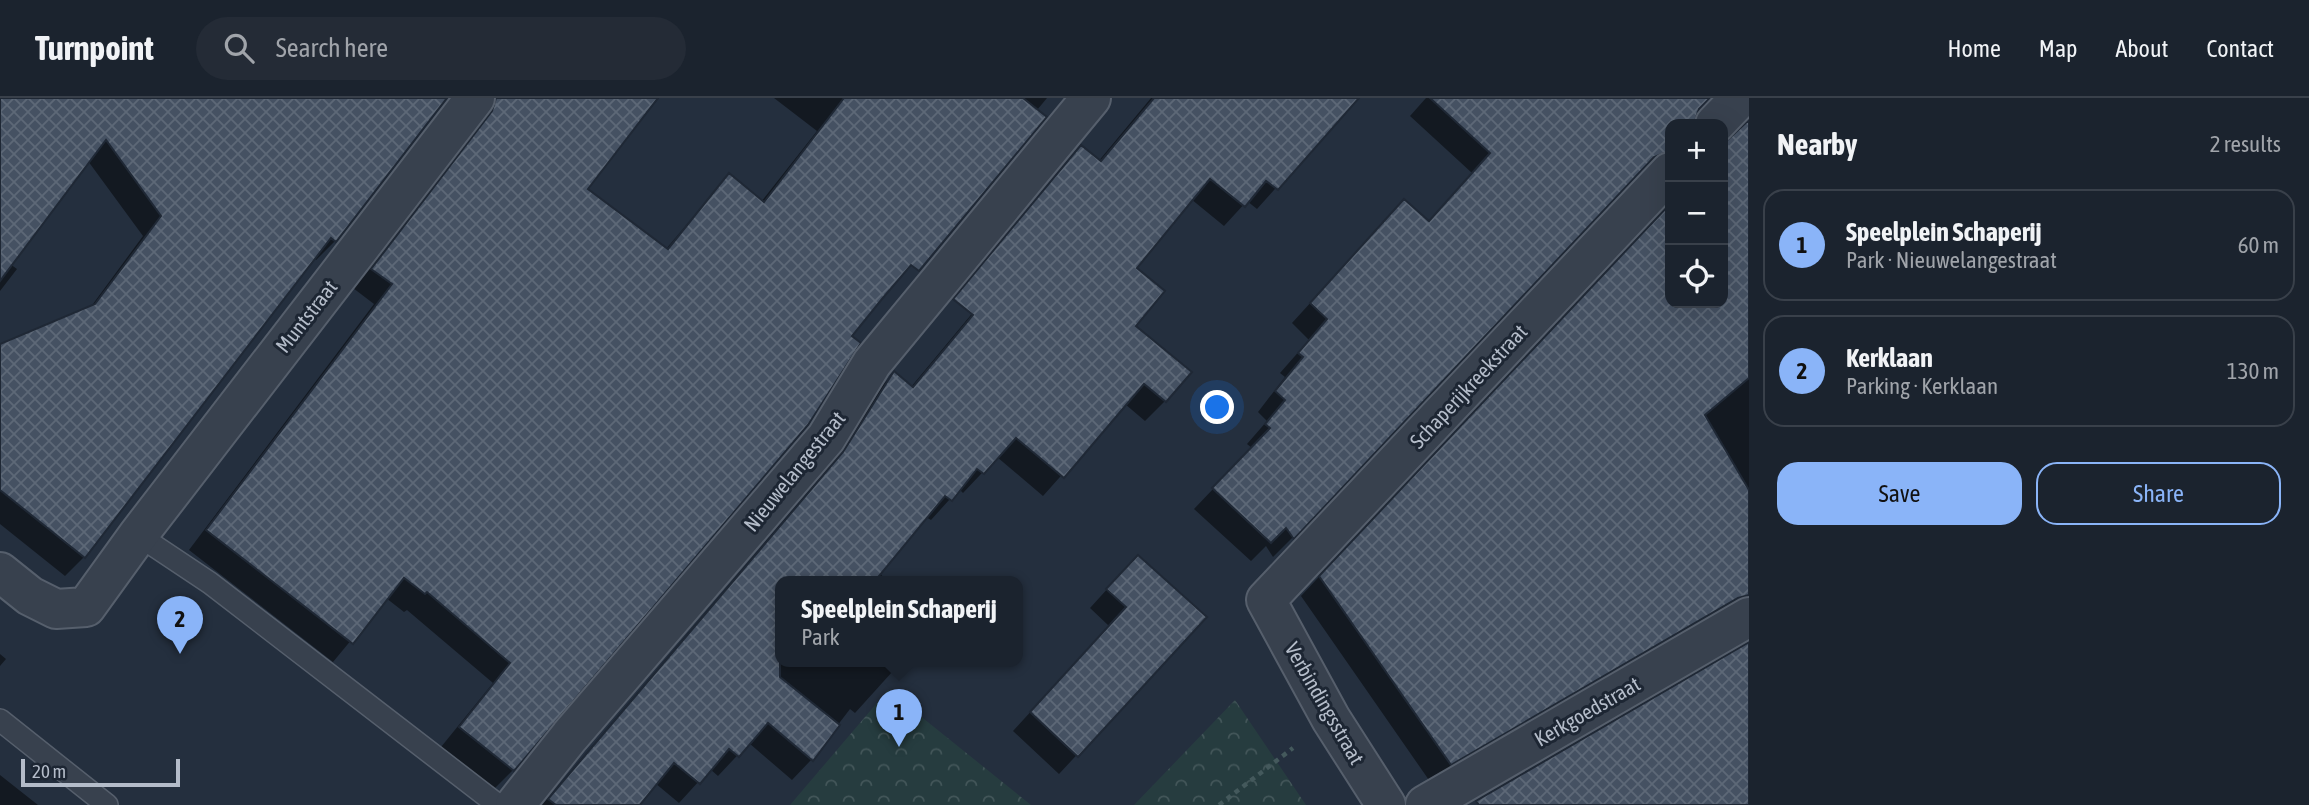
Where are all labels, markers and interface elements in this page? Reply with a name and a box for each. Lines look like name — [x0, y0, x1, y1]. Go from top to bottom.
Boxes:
search box — [196, 17, 686, 80]
text: Turnpoint — [35, 29, 154, 67]
icon: search — [220, 29, 258, 67]
text: Search here — [276, 33, 388, 63]
text: Home — [1947, 35, 2001, 62]
text: Map — [2039, 35, 2077, 62]
text: About — [2115, 35, 2168, 62]
text: Contact — [2206, 35, 2274, 62]
map controls — [1665, 119, 1728, 308]
button: + — [1665, 119, 1728, 182]
text: Nearby — [1777, 127, 1857, 161]
text: 2 results — [2210, 131, 2281, 157]
button: − — [1665, 182, 1728, 245]
text: Speelplein Schaperij — [1846, 217, 2042, 247]
text: 1 — [1797, 232, 1807, 258]
text: 60 m — [2238, 232, 2279, 258]
button: locate — [1665, 245, 1728, 308]
text: Park · Nieuwelangestraat — [1846, 247, 2057, 273]
street label: Muntstraat — [270, 275, 342, 357]
street label: Schaperijkreekstraat — [1405, 319, 1531, 453]
text: Kerklaan — [1846, 343, 1933, 373]
text: 2 — [1797, 358, 1807, 384]
text: 130 m — [2227, 358, 2279, 384]
text: Parking · Kerklaan — [1846, 373, 1998, 399]
your location — [1200, 390, 1234, 424]
street label: Nieuwelangestraat — [738, 406, 850, 536]
button: Save — [1777, 462, 2022, 525]
button: Share — [2036, 462, 2281, 525]
popup — [775, 576, 1023, 667]
text: Speelplein Schaperij — [801, 594, 997, 624]
pin: 2 — [157, 596, 203, 654]
text: Park — [801, 624, 840, 650]
street label: Verbindingsstraat — [1280, 638, 1370, 768]
street label: Kerkgoedstraat — [1530, 671, 1644, 751]
pin: 1 — [876, 689, 922, 747]
scale bar — [21, 756, 180, 788]
text: 20 m — [32, 760, 66, 782]

